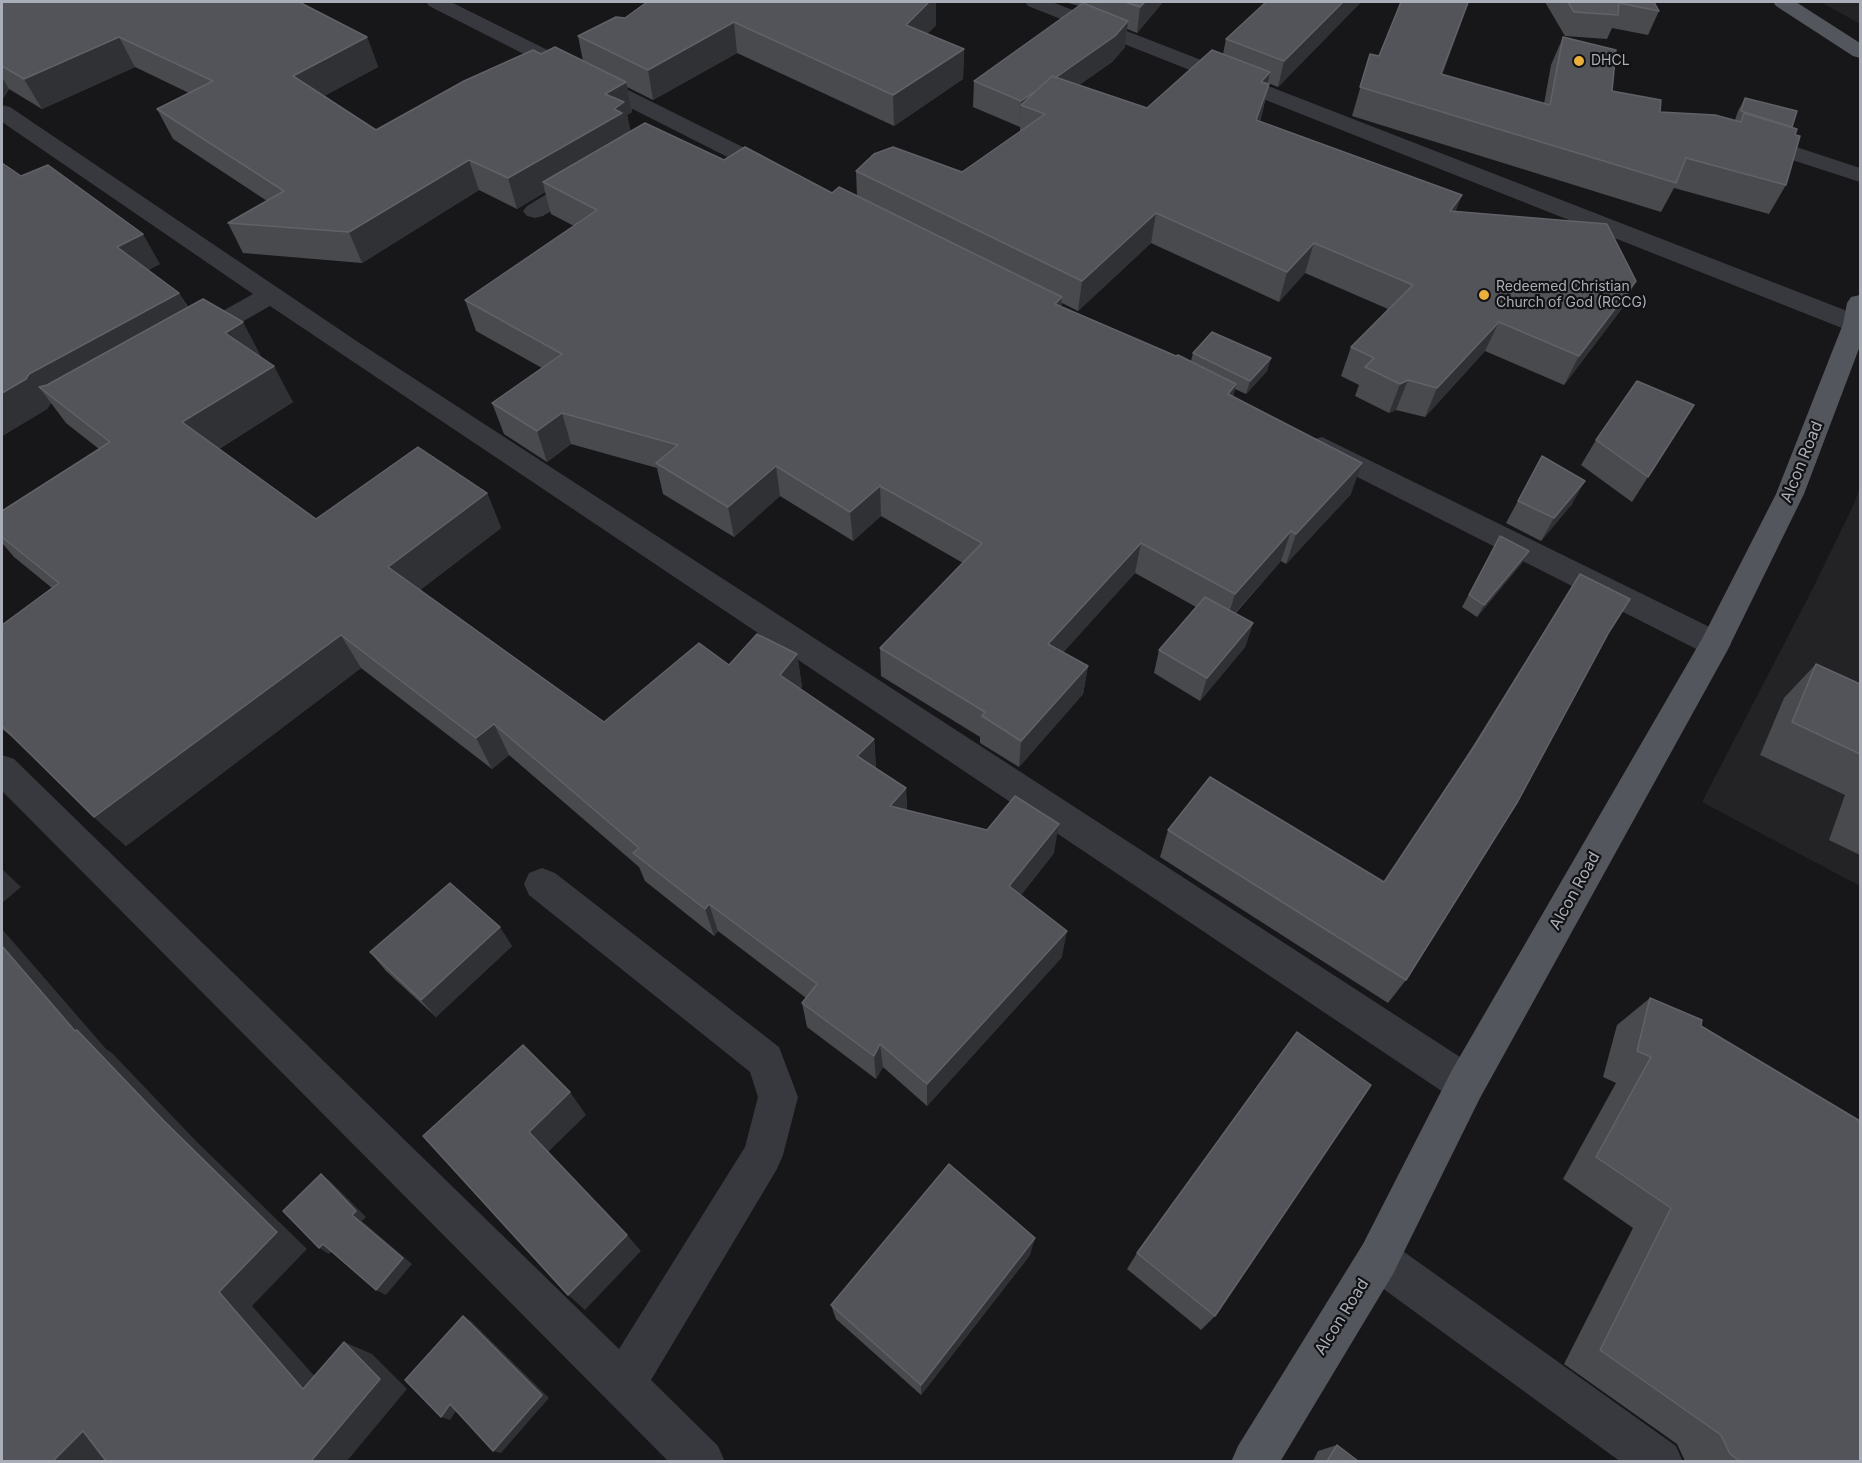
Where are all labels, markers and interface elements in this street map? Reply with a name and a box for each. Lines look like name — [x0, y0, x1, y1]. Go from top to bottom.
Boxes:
place label: DHCL — [1591, 53, 1630, 69]
marker: DHCL — [1572, 54, 1586, 68]
place label: Redeemed Christian Church of God (RCCG) — [1496, 279, 1647, 312]
marker: Redeemed Christian Church of God (RCCG) — [1477, 288, 1491, 302]
street label: Alcon Road — [1777, 418, 1827, 506]
street label: Alcon Road — [1546, 849, 1604, 933]
street label: Alcon Road — [1311, 1275, 1373, 1359]

